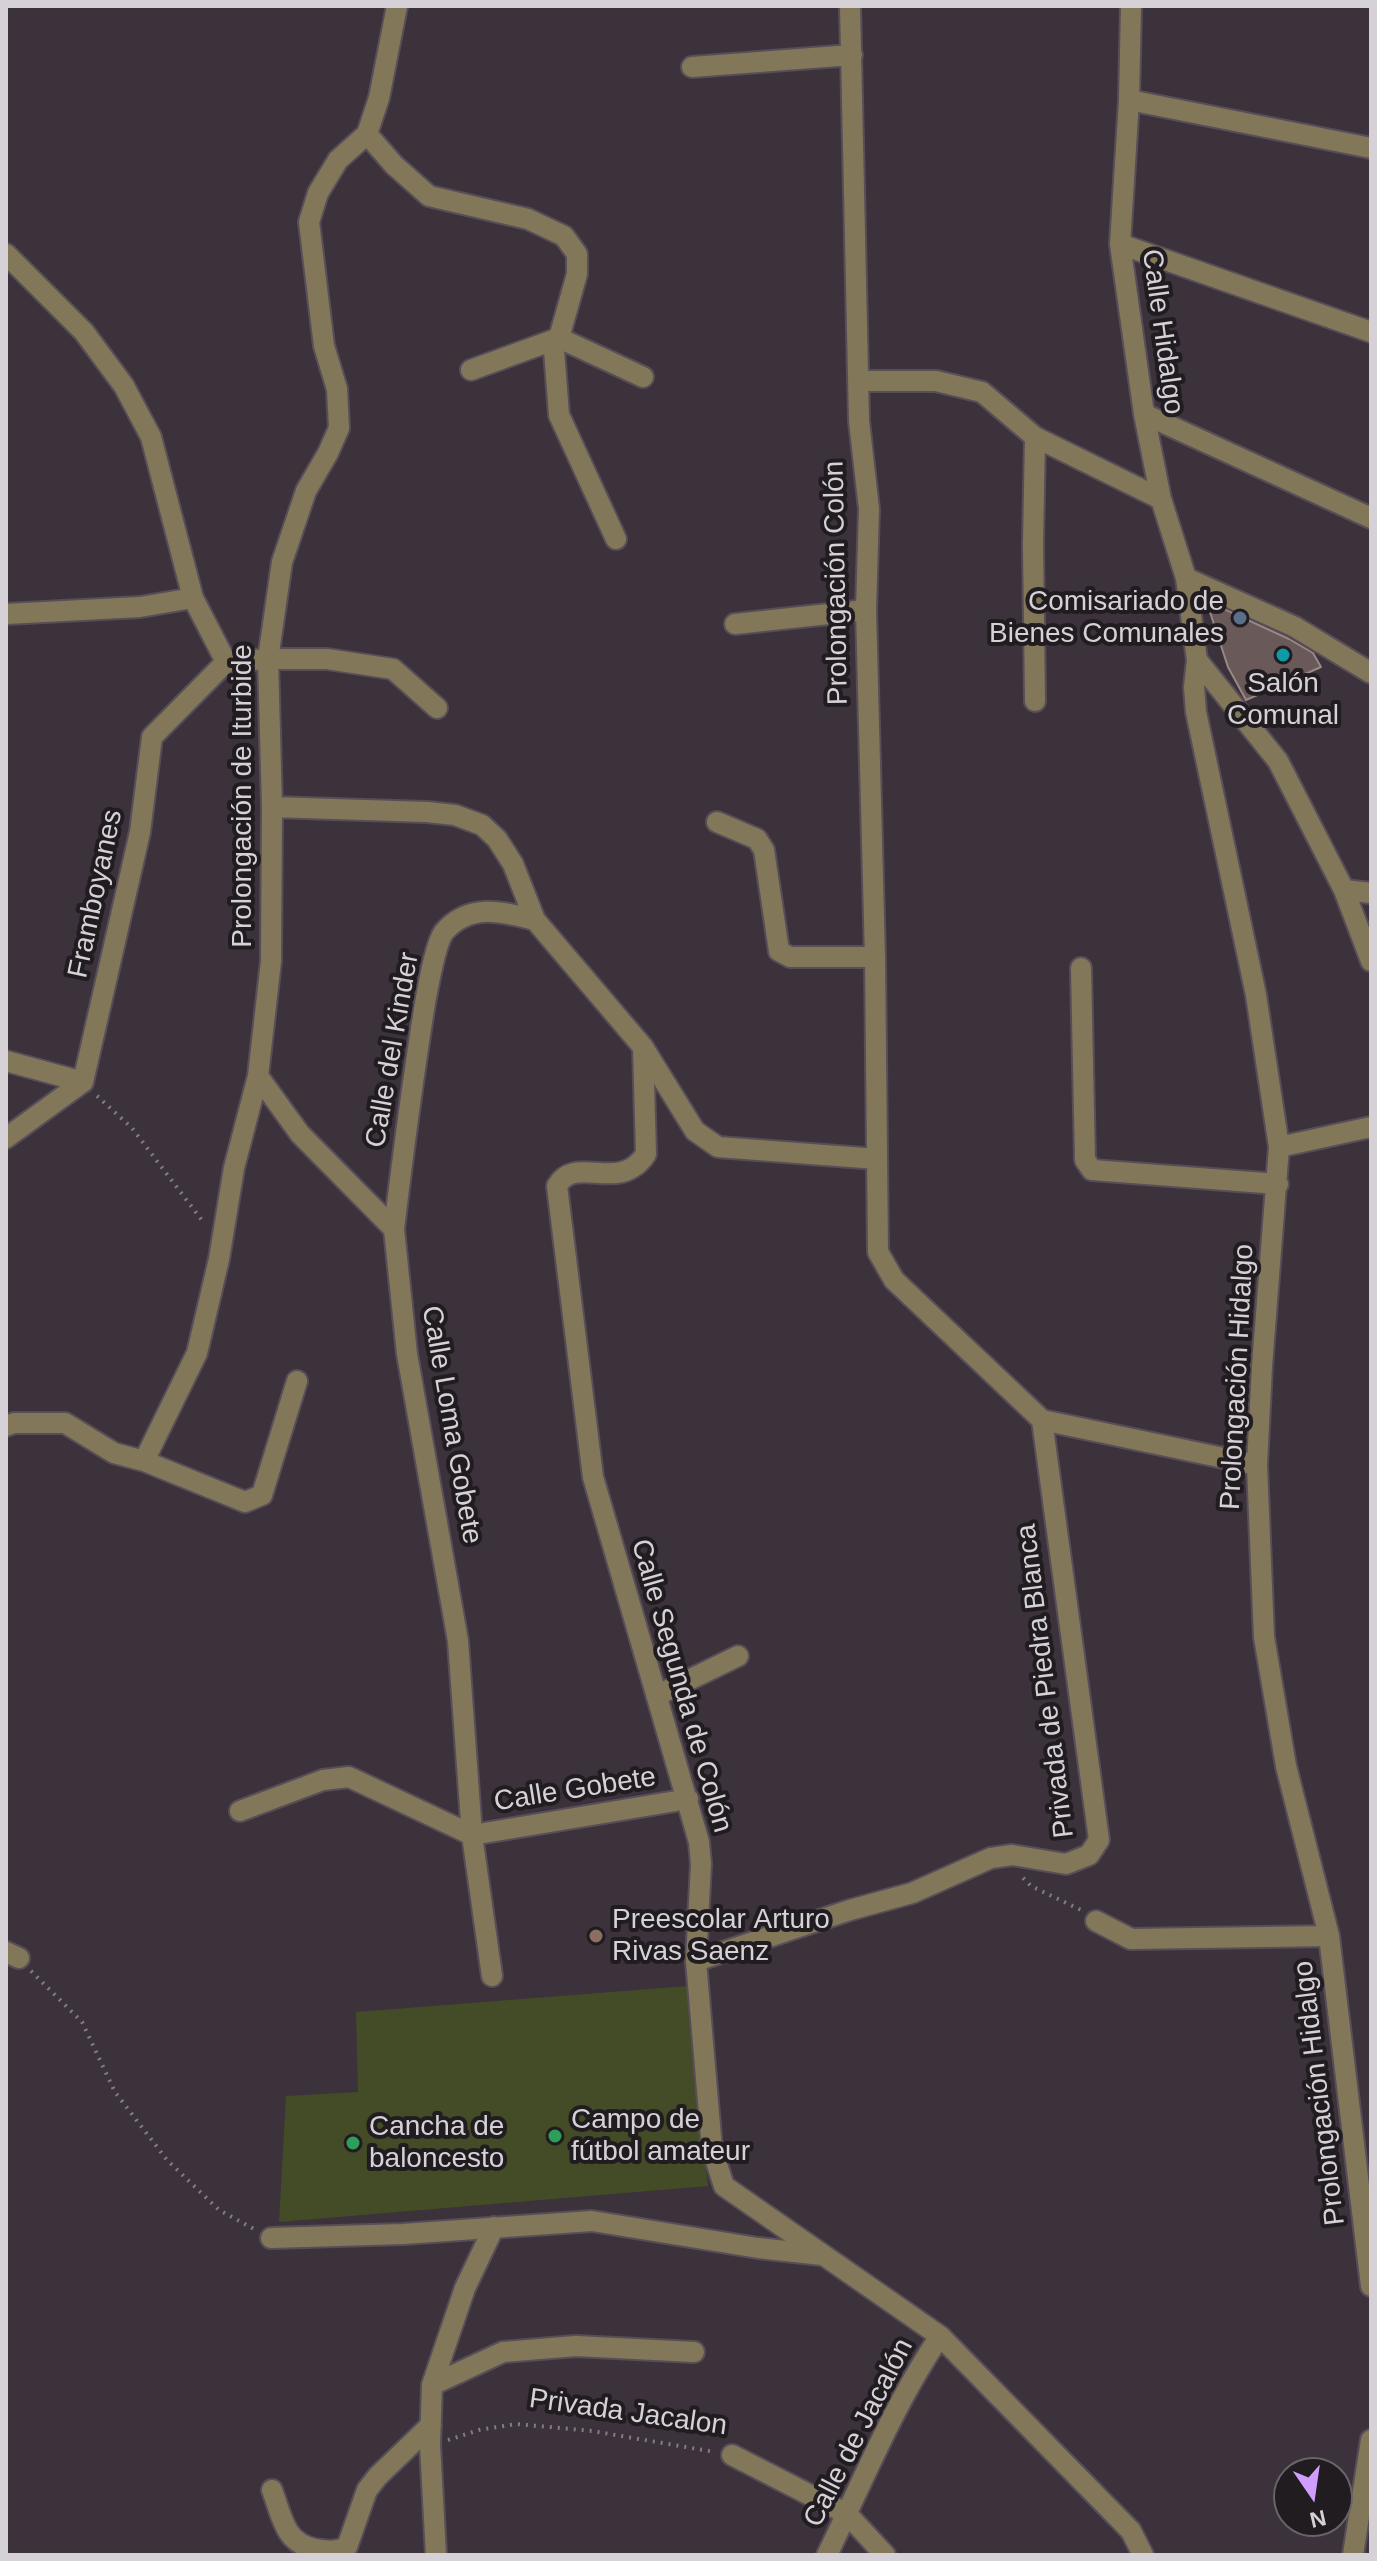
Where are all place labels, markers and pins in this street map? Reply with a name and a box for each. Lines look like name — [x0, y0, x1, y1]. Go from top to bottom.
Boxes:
place label: Comisariado de Bienes Comunales — [989, 585, 1224, 651]
marker: Comisariado de Bienes Comunales — [1231, 609, 1249, 627]
marker: Salón Comunal — [1274, 646, 1292, 664]
place label: Salón Comunal — [1227, 667, 1339, 733]
place label: Preescolar Arturo Rivas Saenz — [612, 1903, 830, 1969]
marker: Preescolar Arturo Rivas Saenz — [587, 1927, 605, 1945]
place label: Campo de fútbol amateur — [571, 2103, 750, 2169]
place label: Cancha de baloncesto — [369, 2110, 504, 2176]
marker: Campo de fútbol amateur — [546, 2127, 564, 2145]
marker: Cancha de baloncesto — [344, 2134, 362, 2152]

